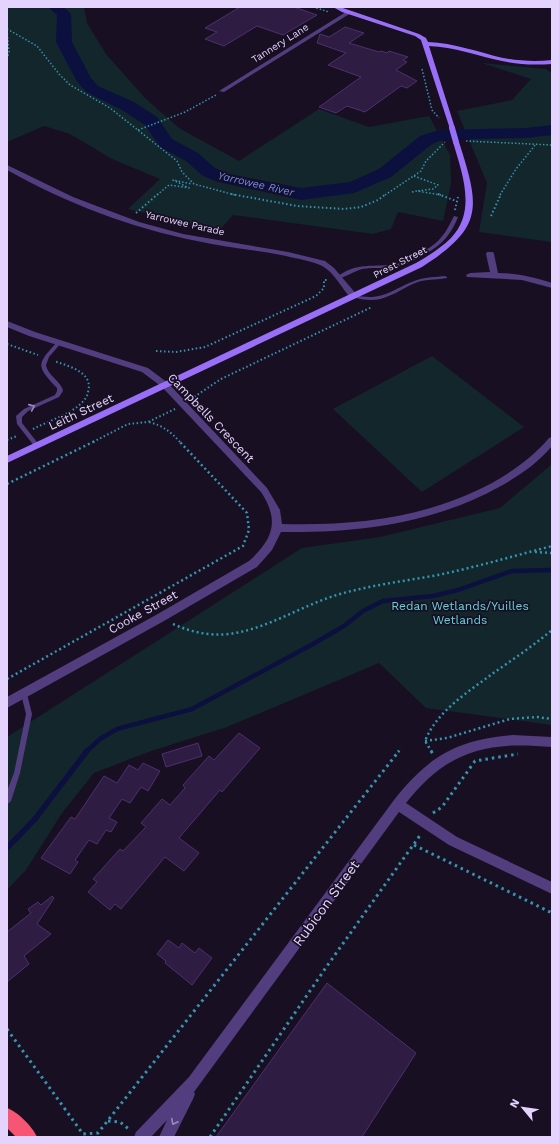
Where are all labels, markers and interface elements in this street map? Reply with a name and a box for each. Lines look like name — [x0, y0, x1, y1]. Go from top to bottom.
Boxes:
street label: Tannery Lane — [250, 21, 311, 65]
water label: Yarrowee River — [217, 169, 296, 199]
street label: Yarrowee Parade — [144, 209, 226, 238]
street label: Prest Street — [371, 243, 429, 280]
street label: Campbells Crescent — [165, 371, 257, 465]
street label: Leith Street — [46, 391, 116, 433]
one-way arrow — [28, 404, 36, 412]
street label: Cooke Street — [106, 587, 180, 637]
park label: Redan Wetlands/Yuilles Wetlands — [391, 599, 529, 627]
street label: Rubicon Street — [290, 857, 363, 949]
north arrow — [503, 1088, 543, 1128]
text: N — [507, 1097, 522, 1110]
one-way arrow — [171, 1118, 178, 1125]

